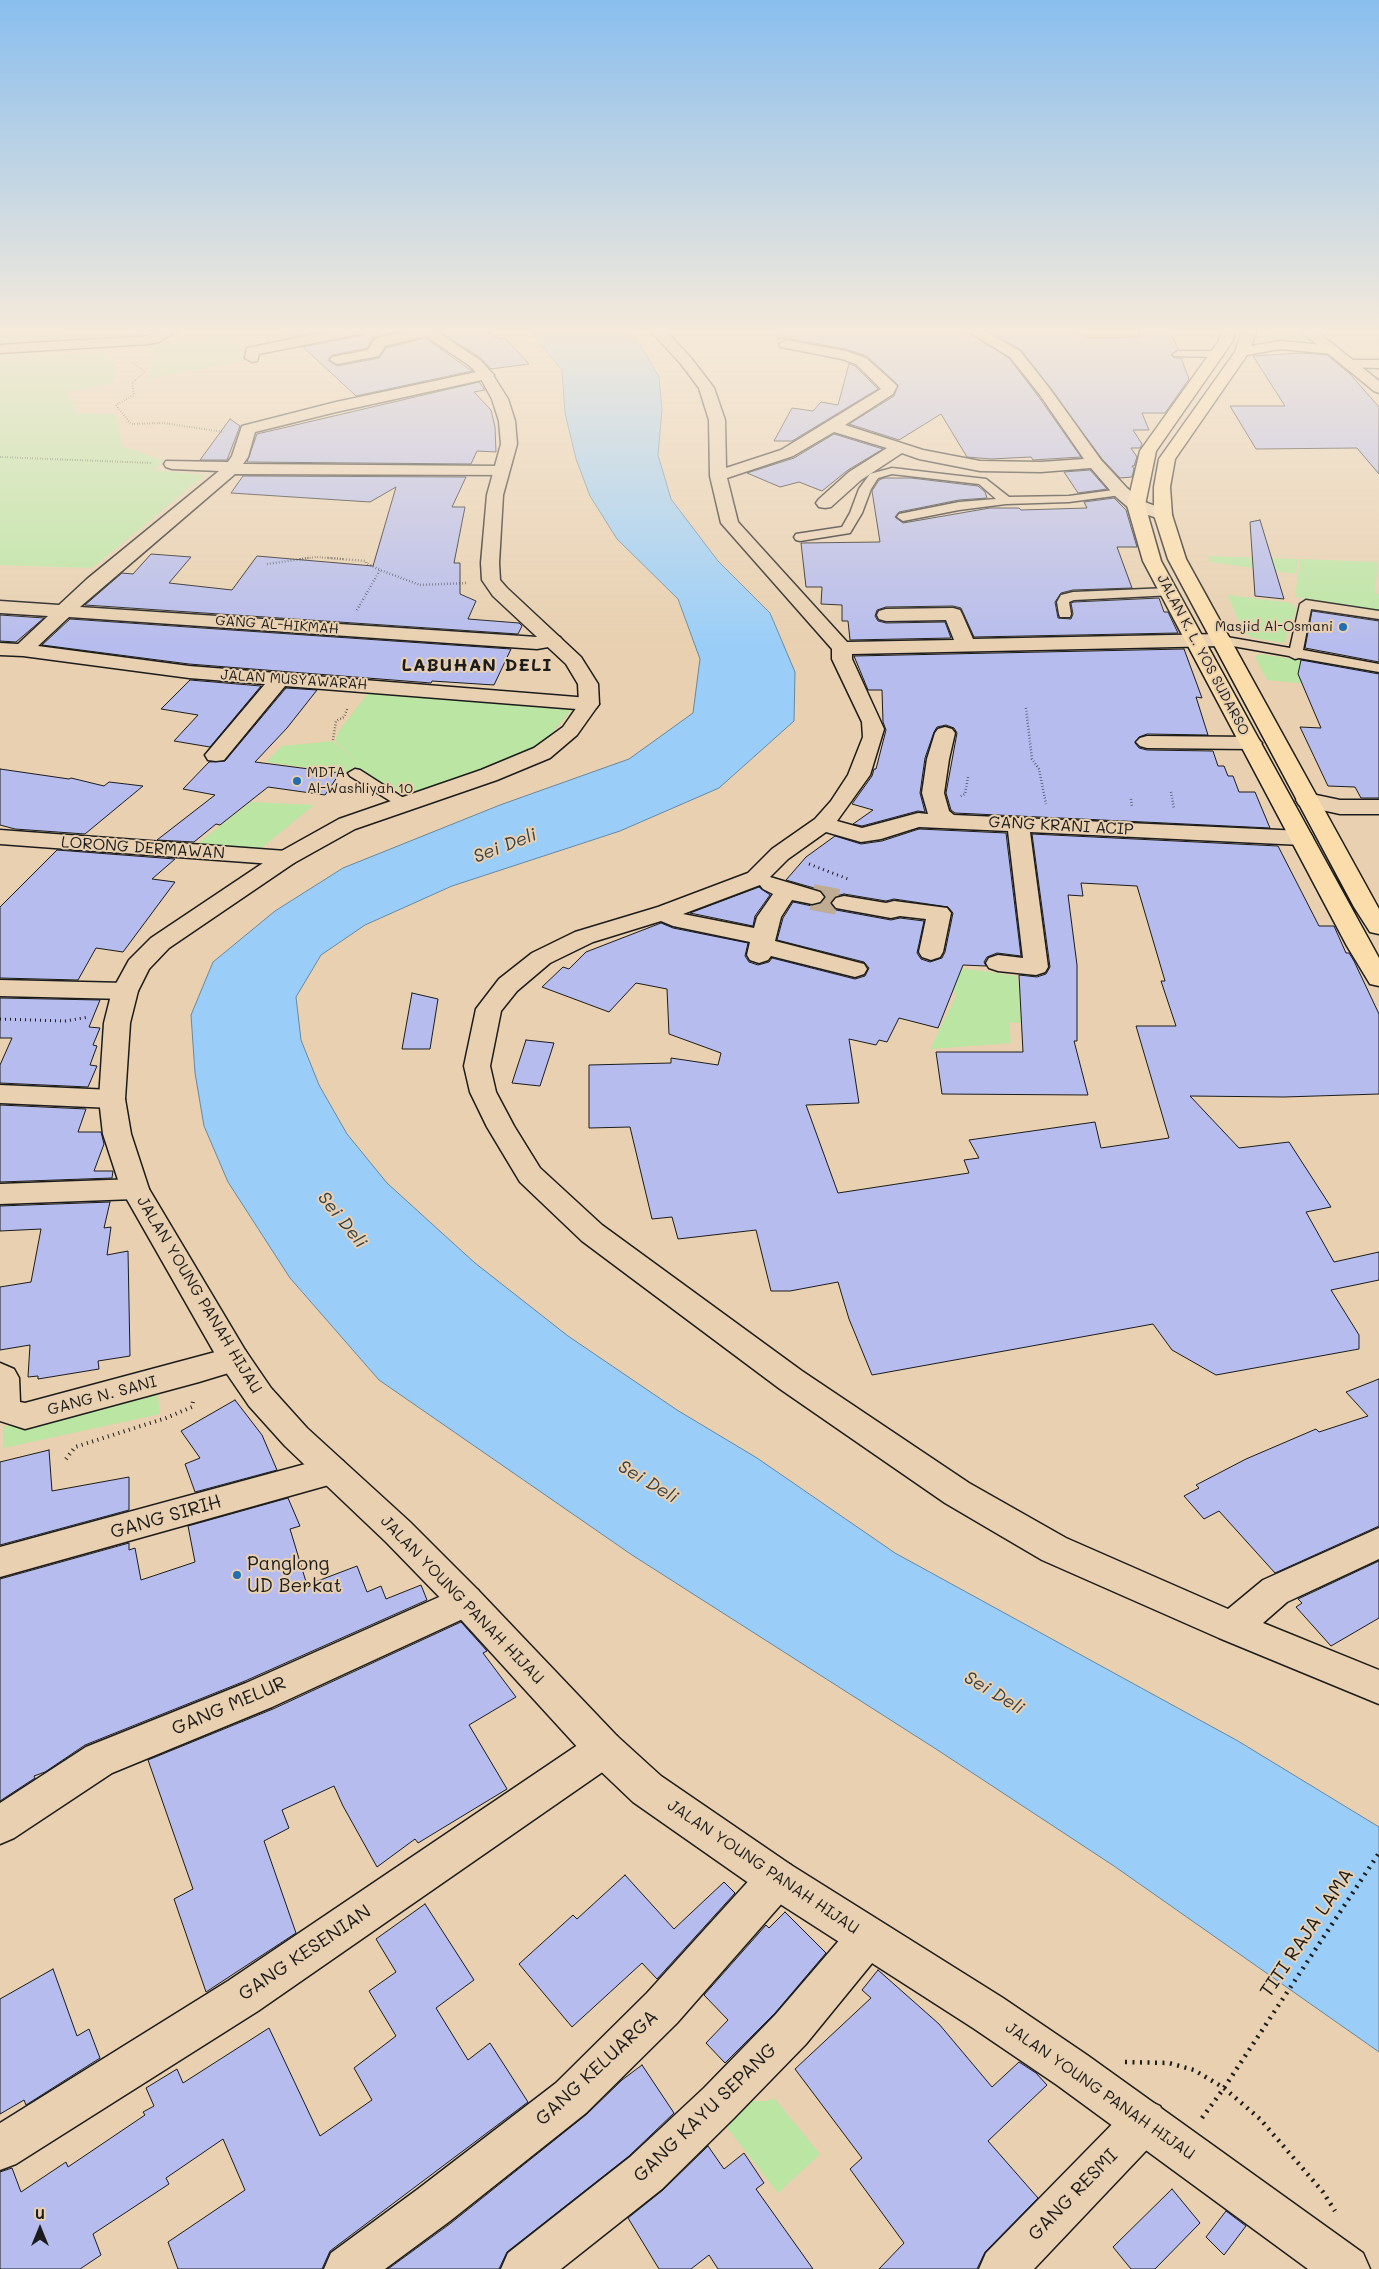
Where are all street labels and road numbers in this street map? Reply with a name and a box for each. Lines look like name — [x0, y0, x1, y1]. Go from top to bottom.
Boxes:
street label: JALAN K. L. YOS SUDARSO — [1153, 572, 1253, 738]
street label: GANG AL-HIKMAH — [215, 612, 339, 638]
street label: JALAN MUSYAWARAH — [220, 666, 368, 694]
street label: GANG KRANI ACIP — [988, 813, 1134, 839]
street label: LORONG DERMAWAN — [61, 833, 225, 863]
street label: JALAN YOUNG PANAH HIJAU — [132, 1193, 266, 1397]
street label: GANG N. SANI — [45, 1372, 159, 1420]
street label: GANG SIRIH — [108, 1490, 224, 1544]
street label: JALAN YOUNG PANAH HIJAU — [376, 1512, 548, 1688]
street label: GANG MELUR — [168, 1672, 290, 1740]
street label: JALAN YOUNG PANAH HIJAU — [664, 1796, 862, 1938]
street label: TITI RAJA LAMA — [1256, 1864, 1358, 2002]
street label: GANG KESENIAN — [234, 1900, 376, 2006]
street label: GANG KELUARGA — [531, 2005, 663, 2131]
street label: JALAN YOUNG PANAH HIJAU — [1002, 2018, 1198, 2164]
street label: GANG KAYU SEPANG — [629, 2039, 781, 2187]
street label: GANG RESMI — [1024, 2144, 1122, 2246]

